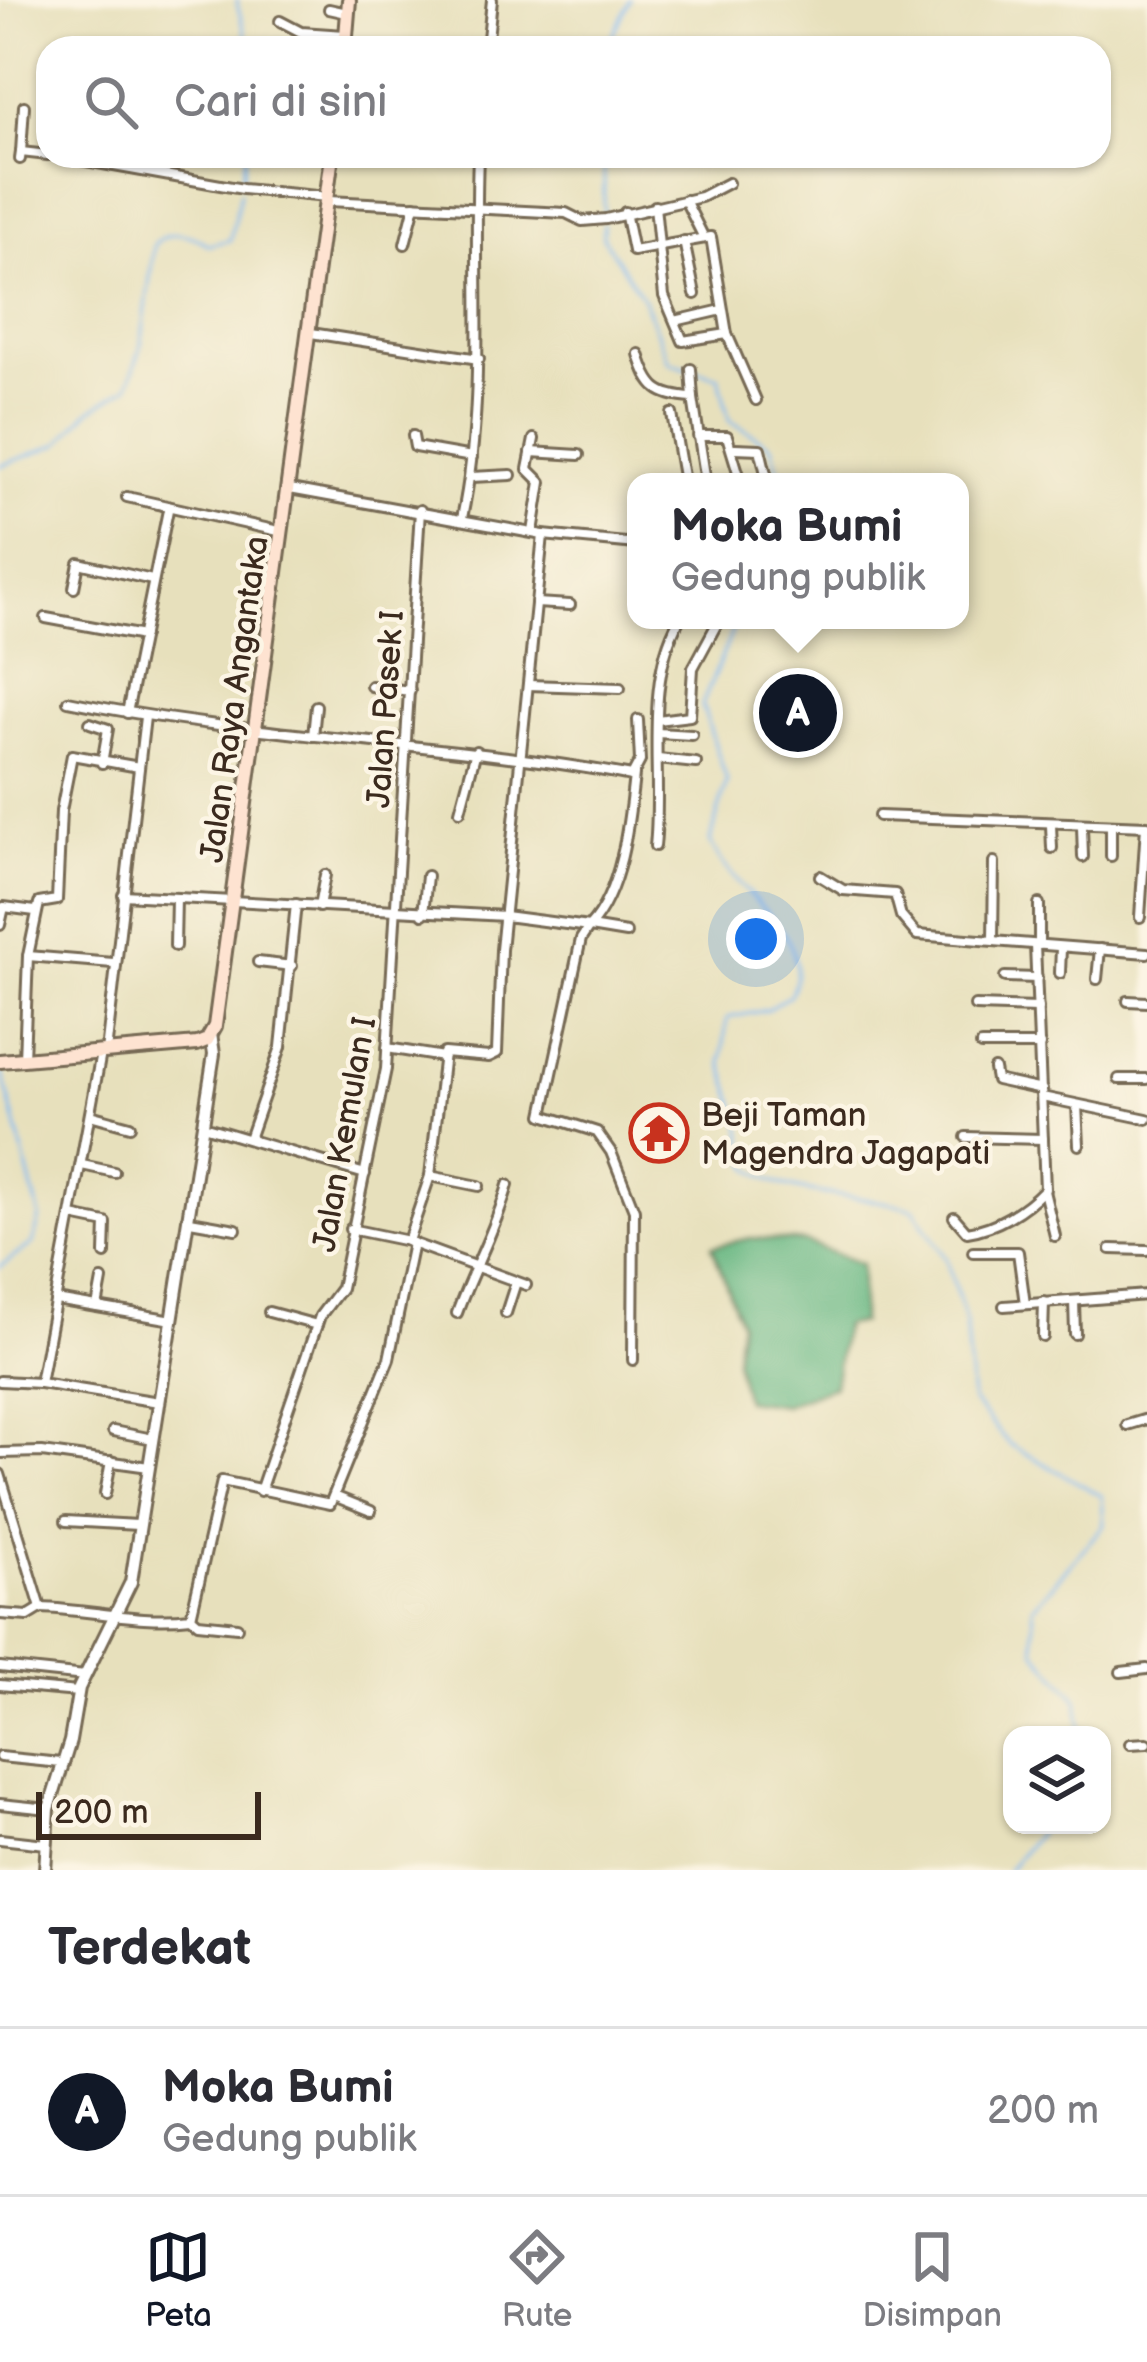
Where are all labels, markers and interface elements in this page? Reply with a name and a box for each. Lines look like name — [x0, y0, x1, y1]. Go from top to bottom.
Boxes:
search box — [36, 36, 1111, 168]
icon: search — [78, 69, 144, 135]
text: Cari di sini — [174, 75, 388, 130]
popup — [627, 473, 969, 629]
text: Moka Bumi — [671, 500, 902, 555]
street label: Jalan Raya Angantaka — [192, 533, 278, 865]
text: Gedung publik — [671, 555, 925, 602]
street label: Jalan Pasek I — [359, 609, 413, 809]
pin: A — [759, 668, 837, 758]
your location — [726, 909, 786, 969]
street label: Jalan Kemulan I — [305, 1014, 385, 1255]
place label: Beji Taman Magendra Jagapati — [701, 1096, 990, 1174]
temple icon: Beji Taman Magendra Jagapati — [628, 1102, 690, 1164]
map controls — [1003, 1726, 1111, 1834]
button: layers — [1003, 1726, 1111, 1834]
scale bar — [36, 1786, 261, 1839]
text: 200 m — [54, 1793, 148, 1833]
text: Terdekat — [48, 1918, 251, 1979]
text: Moka Bumi — [162, 2061, 393, 2116]
text: A — [75, 2088, 99, 2135]
text: 200 m — [987, 2088, 1099, 2135]
text: Gedung publik — [162, 2116, 416, 2163]
tab: Peta — [145, 2224, 212, 2336]
tab: Rute — [502, 2224, 572, 2336]
tab: Disimpan — [862, 2224, 1002, 2336]

